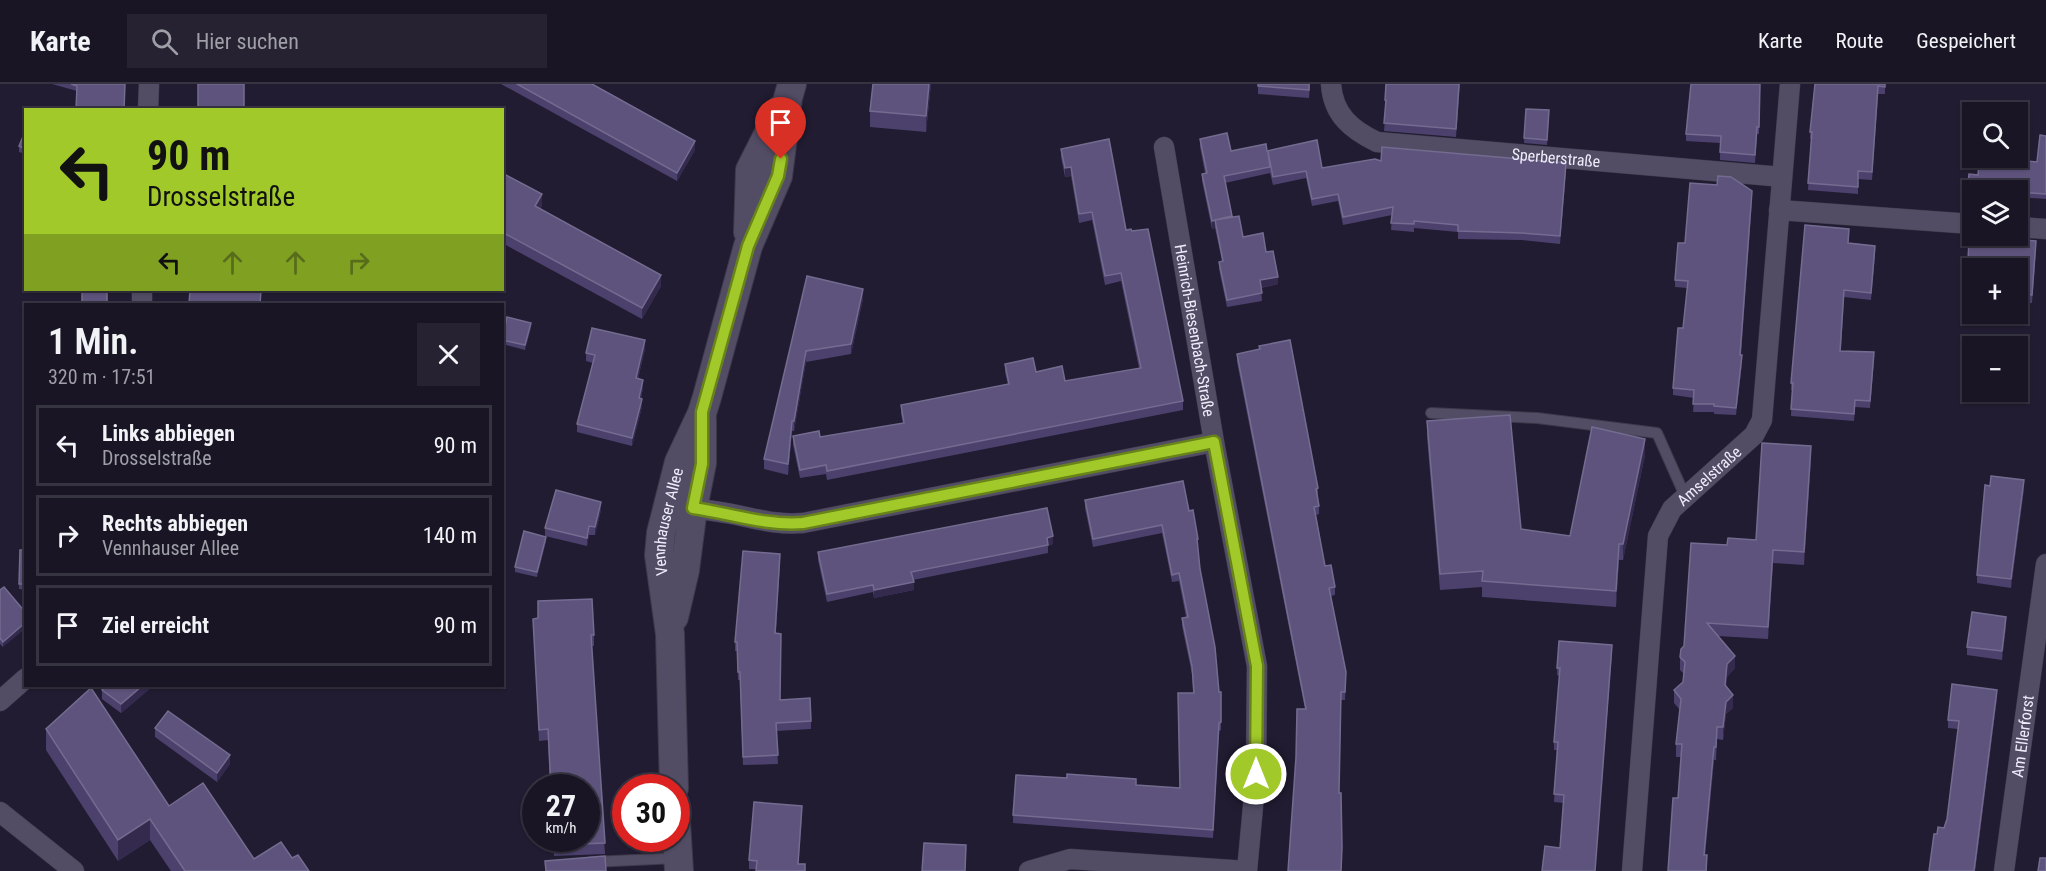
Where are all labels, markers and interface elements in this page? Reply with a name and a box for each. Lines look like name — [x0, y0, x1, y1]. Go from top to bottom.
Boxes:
search box — [127, 14, 547, 68]
text: Karte — [30, 25, 91, 58]
icon: search — [148, 25, 181, 58]
text: Hier suchen — [196, 29, 299, 54]
text: Karte — [1758, 29, 1802, 53]
text: Route — [1835, 29, 1883, 53]
text: Gespeichert — [1916, 29, 2016, 53]
pin — [755, 97, 806, 159]
map controls — [1962, 102, 2028, 402]
button: search — [1962, 102, 2028, 168]
icon: arrive — [764, 106, 797, 139]
text: 90 m — [147, 131, 230, 180]
icon: left — [48, 132, 126, 210]
street label: Sperberstraße — [1511, 144, 1601, 171]
button: layers — [1962, 180, 2028, 246]
text: Drosselstraße — [147, 181, 295, 213]
street label: Heinrich-Biesenbach-Straße — [1171, 243, 1219, 418]
icon: left — [153, 246, 186, 279]
icon: ahead — [216, 246, 249, 279]
icon: ahead — [279, 246, 312, 279]
icon: right — [342, 246, 375, 279]
button: + — [1962, 258, 2028, 324]
text: 1 Min. — [48, 321, 138, 363]
button: close — [417, 323, 480, 386]
button: − — [1962, 336, 2028, 402]
text: 320 m · 17:51 — [48, 365, 155, 389]
text: Links abbiegen — [102, 421, 235, 446]
icon: left — [51, 429, 84, 462]
text: 90 m — [434, 433, 477, 458]
street label: Amselstraße — [1673, 442, 1745, 510]
text: Drosselstraße — [102, 446, 212, 470]
street label: Vennhauser Allee — [649, 466, 687, 577]
text: Rechts abbiegen — [102, 511, 248, 536]
icon: right — [51, 519, 84, 552]
text: 140 m — [423, 523, 477, 548]
text: Vennhauser Allee — [102, 536, 239, 560]
icon: arrive — [51, 609, 84, 642]
text: Ziel erreicht — [102, 613, 209, 638]
text: 90 m — [434, 613, 477, 638]
street label: Am Ellerforst — [2007, 694, 2037, 779]
position arrow — [1224, 742, 1288, 806]
speed limit sign: 30 — [612, 774, 690, 852]
text: 27 — [546, 788, 576, 823]
text: km/h — [546, 819, 576, 837]

